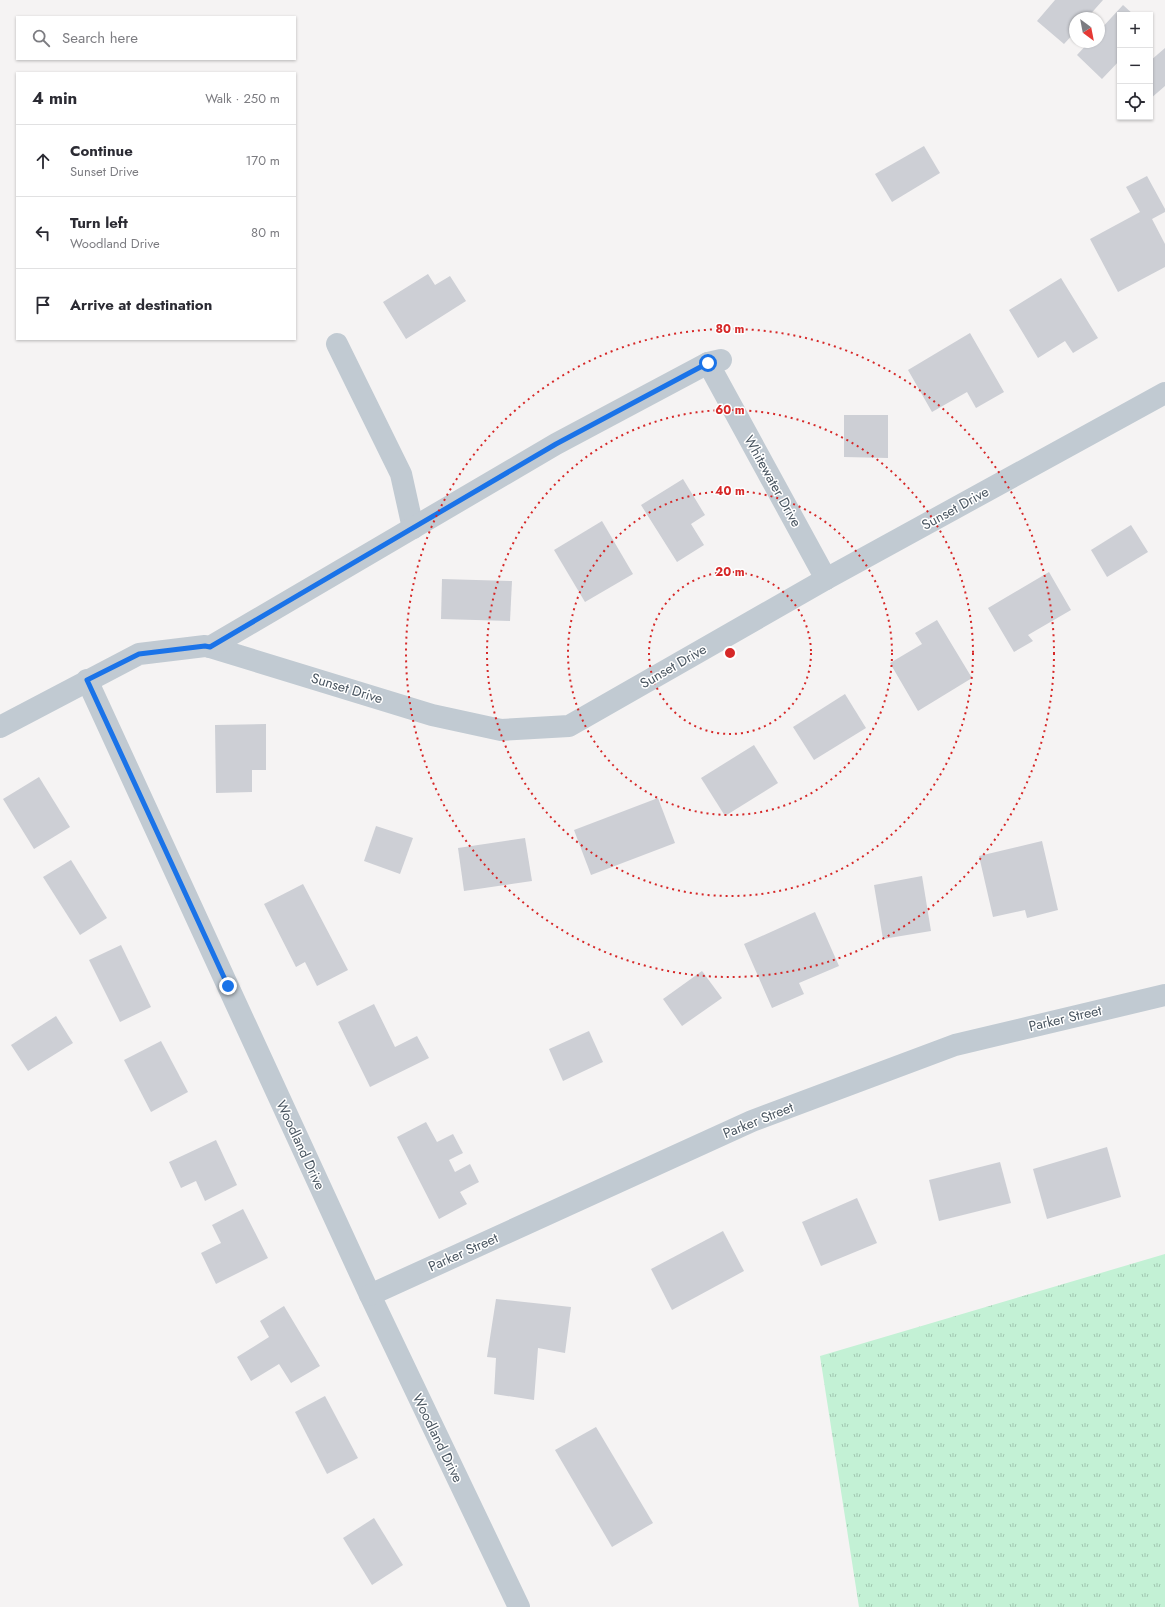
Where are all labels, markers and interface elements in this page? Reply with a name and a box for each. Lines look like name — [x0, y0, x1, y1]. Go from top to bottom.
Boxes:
north arrow — [1069, 12, 1105, 48]
map controls — [1117, 12, 1153, 120]
button: + — [1117, 12, 1153, 48]
search box — [16, 16, 296, 60]
icon: search — [30, 27, 52, 49]
text: Search here — [62, 27, 138, 49]
button: − — [1117, 48, 1153, 84]
button: locate — [1117, 84, 1153, 120]
text: 4 min — [32, 86, 77, 110]
text: Walk · 250 m — [205, 89, 280, 108]
text: Continue — [70, 140, 133, 162]
icon: ahead — [32, 150, 54, 172]
text: 170 m — [245, 151, 280, 170]
text: Sunset Drive — [70, 162, 139, 181]
text: Turn left — [70, 212, 128, 234]
icon: left — [32, 222, 54, 244]
text: 80 m — [251, 223, 280, 242]
text: Woodland Drive — [70, 234, 160, 253]
icon: arrive — [32, 294, 54, 316]
text: Arrive at destination — [70, 294, 212, 316]
text: 80 m — [716, 320, 745, 338]
route start — [699, 354, 717, 372]
text: 60 m — [715, 401, 745, 419]
street label: Whitewater Drive — [739, 431, 807, 531]
street label: Sunset Drive — [918, 481, 992, 535]
text: 40 m — [715, 482, 745, 500]
text: 20 m — [715, 563, 745, 581]
street label: Sunset Drive — [636, 639, 710, 693]
centre of rings — [723, 646, 737, 660]
street label: Sunset Drive — [309, 668, 385, 708]
route end — [219, 977, 237, 995]
street label: Parker Street — [1027, 1000, 1104, 1036]
street label: Woodland Drive — [272, 1097, 330, 1193]
street label: Parker Street — [720, 1097, 797, 1143]
street label: Parker Street — [425, 1227, 502, 1276]
street label: Woodland Drive — [408, 1390, 468, 1486]

